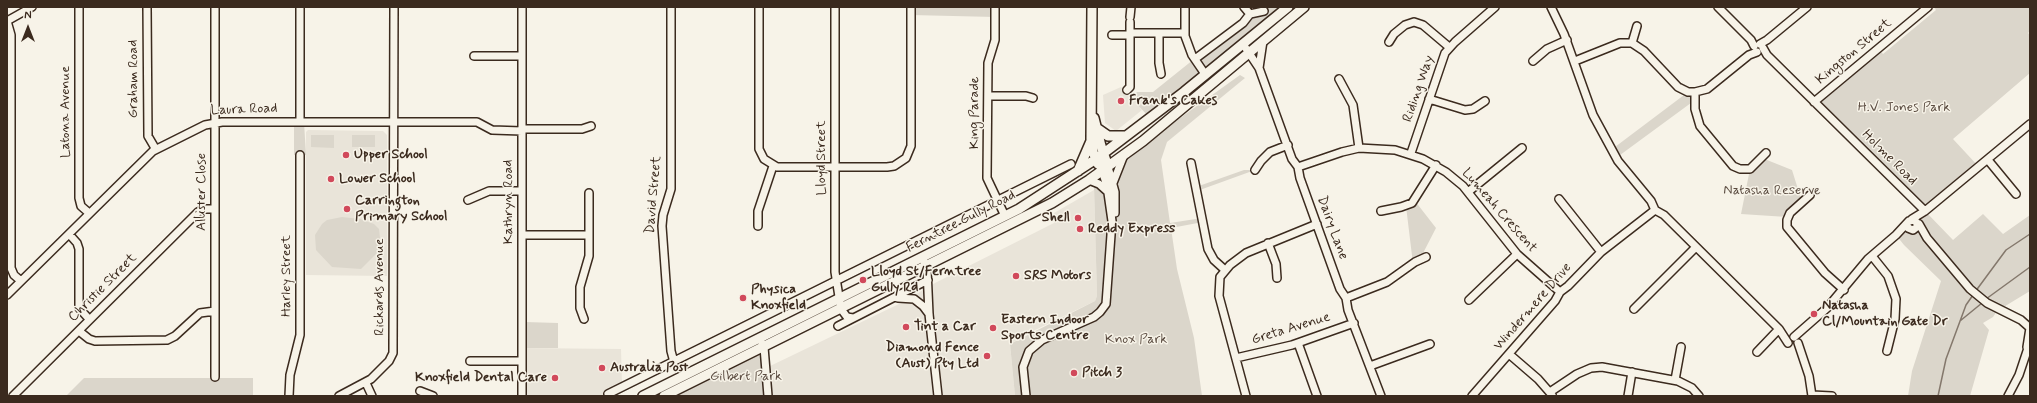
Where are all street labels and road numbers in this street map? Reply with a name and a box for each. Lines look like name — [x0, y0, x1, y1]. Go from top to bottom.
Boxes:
street label: Kingston Street — [1813, 15, 1895, 89]
street label: Graham Road — [126, 40, 142, 118]
street label: Riding Way — [1400, 53, 1438, 125]
street label: Latona Avenue — [58, 66, 74, 158]
street label: King Parade — [967, 77, 983, 149]
street label: Laura Road — [210, 100, 278, 120]
street label: Lloyd Street — [814, 121, 830, 195]
street label: Holme Road — [1858, 127, 1920, 189]
street label: Allister Close — [194, 153, 210, 231]
street label: David Street — [642, 155, 666, 235]
street label: Kathryn Road — [501, 160, 517, 244]
street label: Lumeah Crescent — [1458, 165, 1540, 257]
street label: Ferntree Gully Road — [904, 187, 1018, 257]
street label: Dairy Lane — [1313, 194, 1351, 262]
street label: Harley Street — [279, 235, 295, 317]
street label: Rickards Avenue — [372, 238, 388, 336]
street label: Christie Street — [65, 250, 141, 326]
street label: Windermere Drive — [1490, 260, 1576, 354]
street label: Greta Avenue — [1250, 309, 1332, 349]

